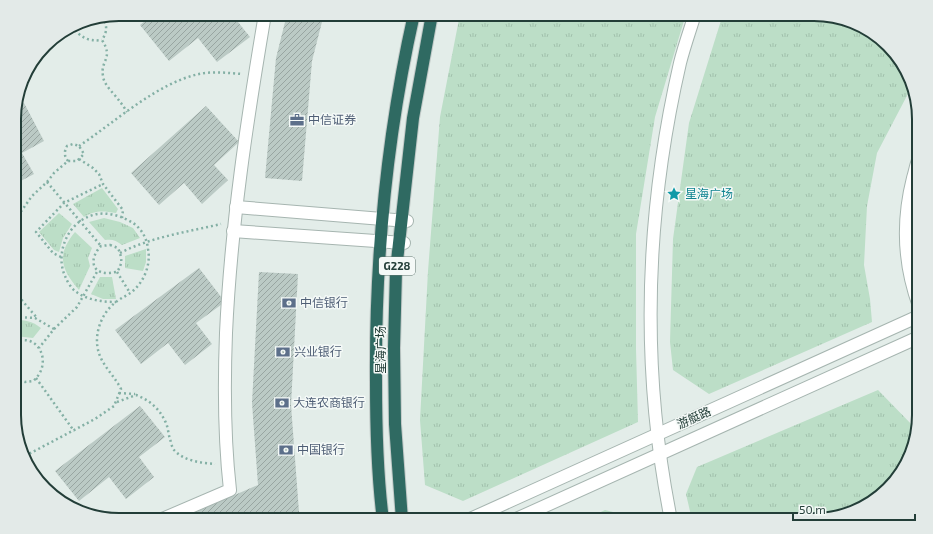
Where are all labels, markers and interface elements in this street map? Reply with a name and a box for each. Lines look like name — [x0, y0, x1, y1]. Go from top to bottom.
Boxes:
office icon: 中信证券 — [289, 112, 305, 128]
place label: 中信证券 — [308, 112, 356, 126]
place icon: 星海广场 — [666, 186, 682, 202]
place label: 星海广场 — [685, 186, 733, 200]
road number: G228 — [379, 257, 415, 275]
bank icon: 中信银行 — [281, 295, 297, 311]
place label: 中信银行 — [300, 295, 348, 309]
street label: 星海广场 — [373, 326, 387, 374]
bank icon: 兴业银行 — [275, 344, 291, 360]
place label: 兴业银行 — [294, 344, 342, 358]
bank icon: 大连农商银行 — [274, 395, 290, 411]
place label: 大连农商银行 — [293, 395, 365, 409]
street label: 游艇路 — [674, 403, 713, 431]
bank icon: 中国银行 — [278, 442, 294, 458]
place label: 中国银行 — [297, 442, 345, 456]
scale bar — [793, 496, 915, 522]
text: 50 m — [799, 502, 826, 516]

